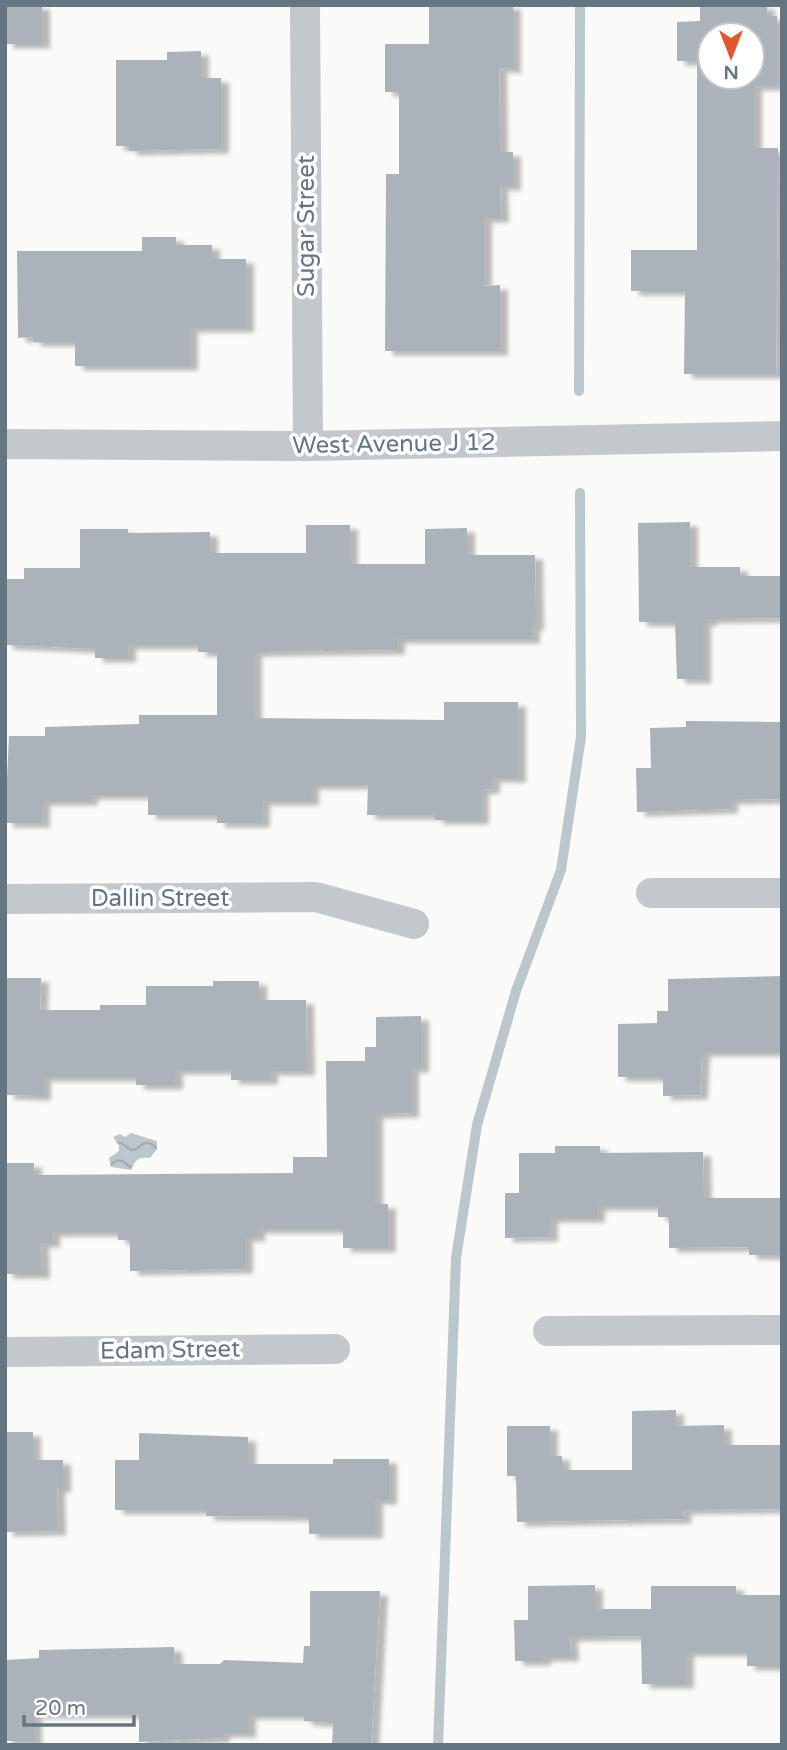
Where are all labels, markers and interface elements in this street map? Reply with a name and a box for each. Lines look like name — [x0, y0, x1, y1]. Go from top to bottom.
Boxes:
north arrow — [696, 21, 766, 91]
text: N — [723, 61, 739, 83]
street label: Sugar Street — [292, 155, 321, 297]
street label: West Avenue J 12 — [292, 428, 496, 460]
street label: Dallin Street — [91, 884, 229, 913]
street label: Edam Street — [100, 1334, 240, 1366]
scale bar — [24, 1684, 135, 1728]
text: 20 m — [35, 1696, 86, 1721]

